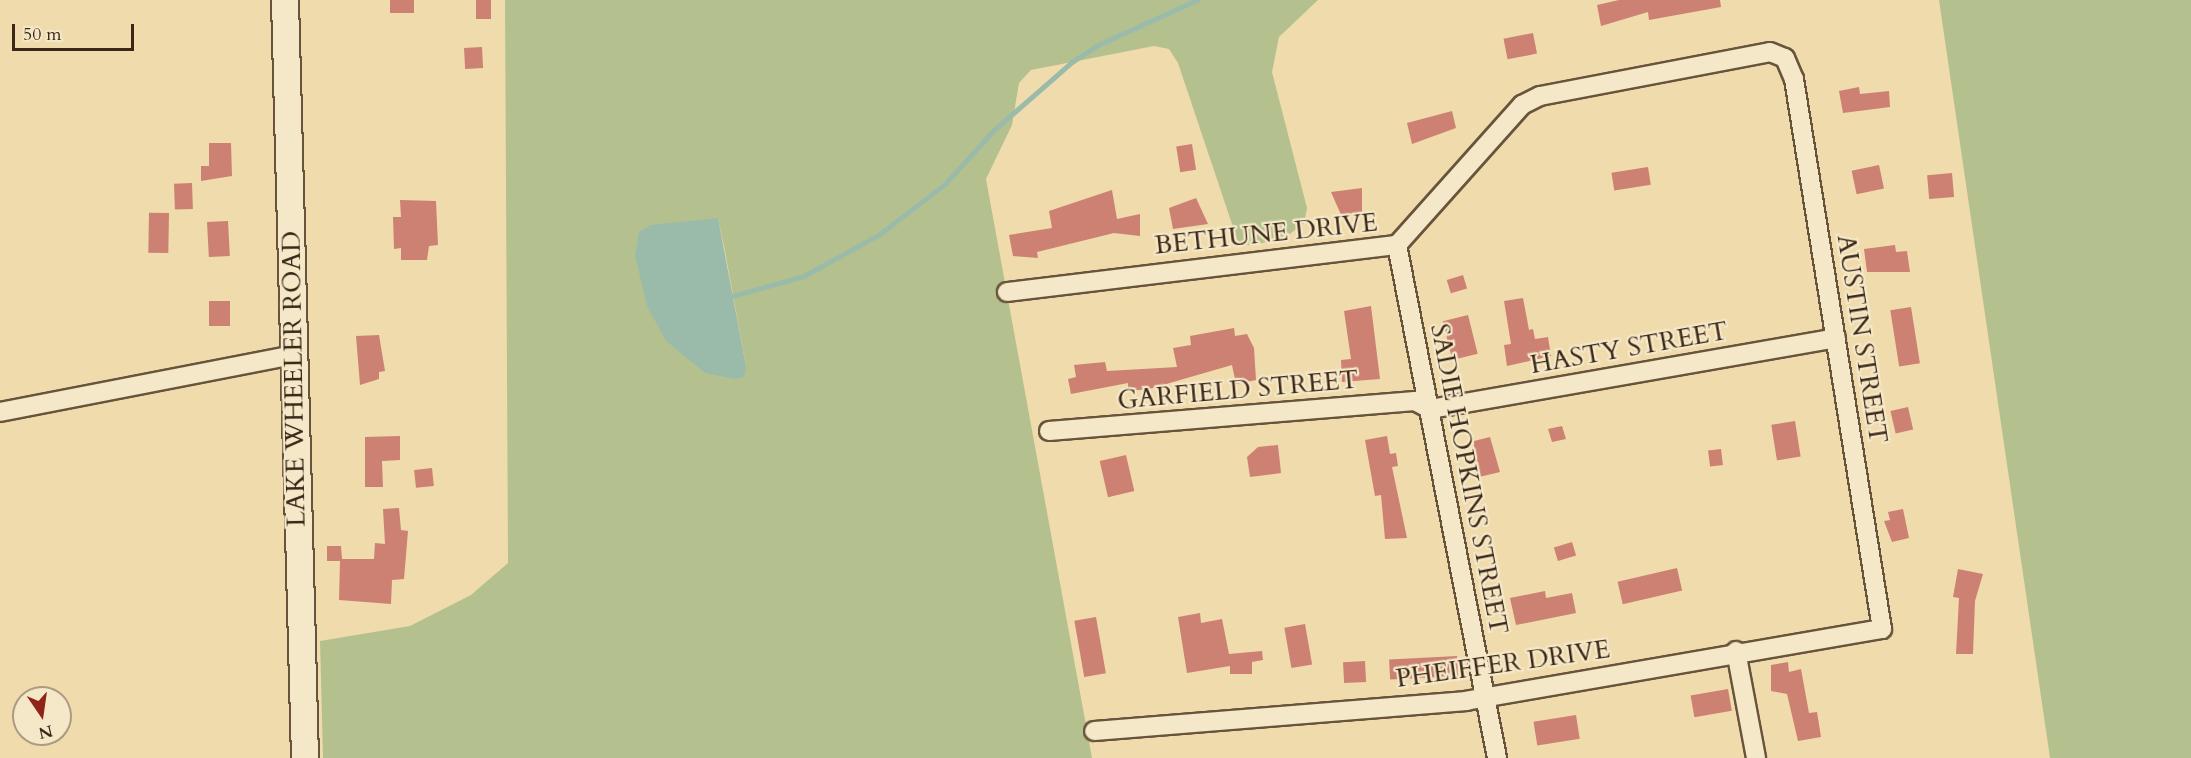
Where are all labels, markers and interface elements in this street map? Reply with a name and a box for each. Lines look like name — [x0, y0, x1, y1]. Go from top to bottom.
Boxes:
scale bar — [15, 12, 136, 50]
text: 50 m — [23, 22, 62, 47]
street label: BETHUNE DRIVE — [1153, 207, 1379, 261]
street label: LAKE WHEELER ROAD — [276, 231, 312, 527]
street label: AUSTIN STREET — [1830, 232, 1894, 446]
street label: HASTY STREET — [1528, 315, 1730, 381]
street label: SADIE HOPKINS STREET — [1424, 321, 1514, 637]
street label: GARFIELD STREET — [1116, 364, 1360, 416]
street label: PHEIFFER DRIVE — [1394, 634, 1612, 694]
north arrow — [12, 686, 72, 746]
text: N — [36, 719, 55, 744]

